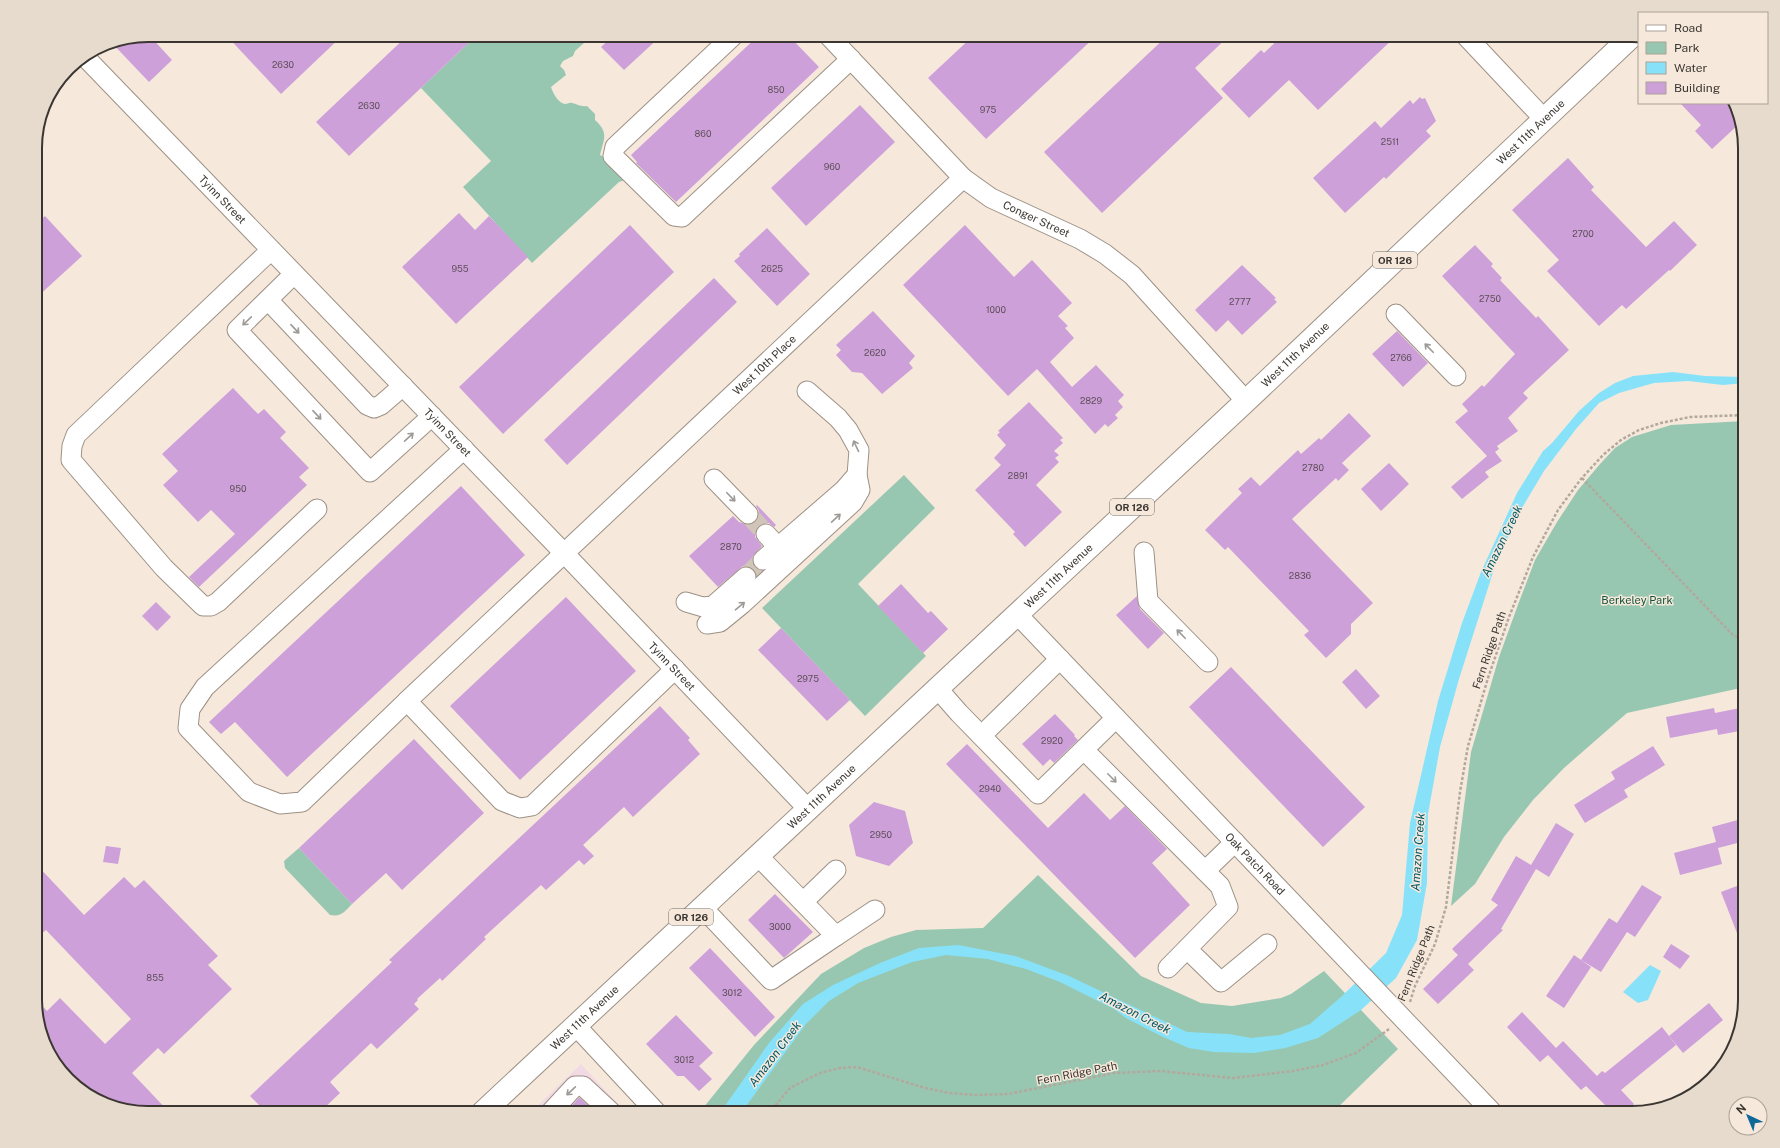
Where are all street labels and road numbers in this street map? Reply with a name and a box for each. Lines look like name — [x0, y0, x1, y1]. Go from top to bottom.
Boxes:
street label: West 11th Avenue — [1494, 97, 1567, 167]
street label: Tyinn Street — [197, 173, 249, 226]
street label: Conger Street — [1001, 198, 1072, 239]
road number: OR 126 — [1373, 252, 1417, 268]
street label: West 11th Avenue — [1259, 320, 1332, 389]
street label: West 10th Place — [730, 333, 798, 397]
street label: Tyinn Street — [422, 406, 474, 459]
road number: OR 126 — [1110, 499, 1154, 515]
street label: West 11th Avenue — [1022, 541, 1095, 610]
street label: Fern Ridge Path — [1470, 610, 1508, 690]
street label: Tyinn Street — [646, 640, 698, 693]
street label: West 11th Avenue — [785, 762, 858, 831]
street label: Oak Patch Road — [1223, 830, 1287, 897]
road number: OR 126 — [669, 909, 713, 925]
street label: Fern Ridge Path — [1395, 923, 1437, 1003]
street label: West 11th Avenue — [548, 983, 621, 1052]
street label: Fern Ridge Path — [1036, 1059, 1118, 1087]

